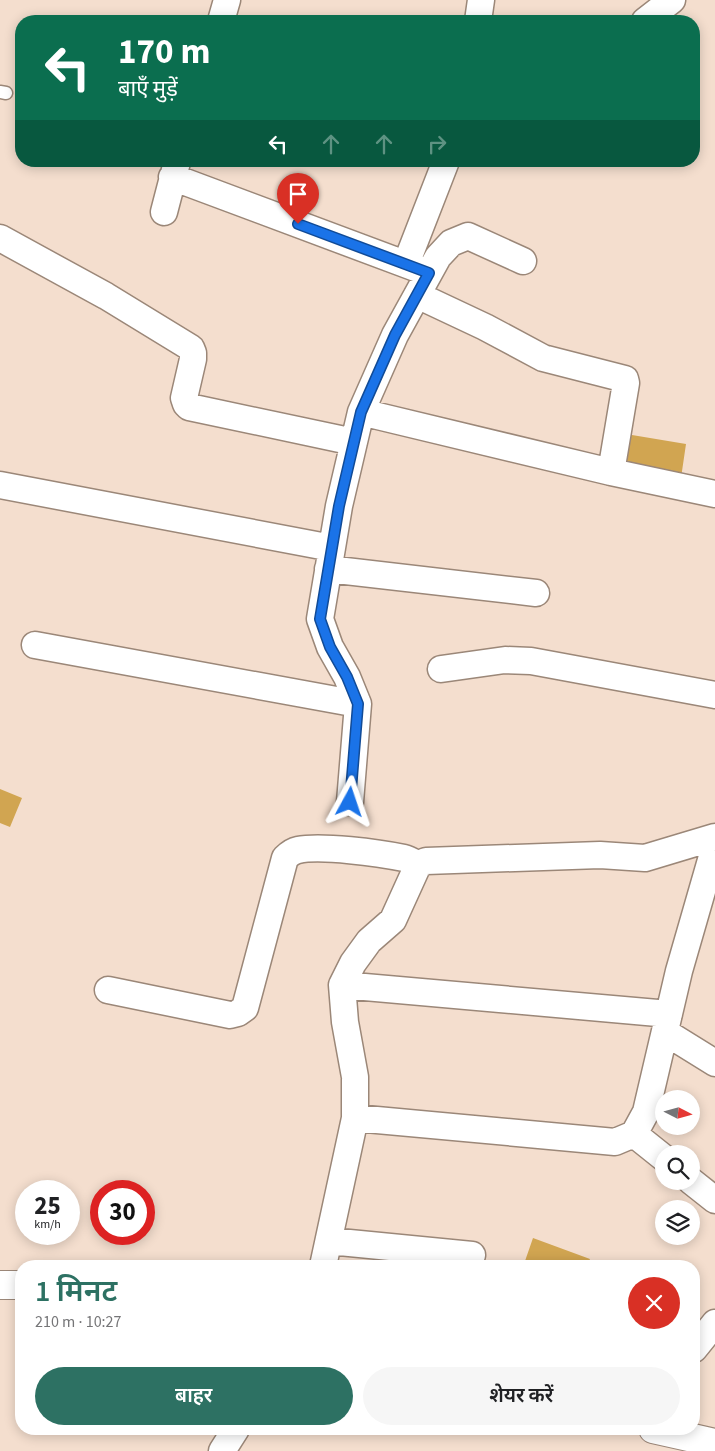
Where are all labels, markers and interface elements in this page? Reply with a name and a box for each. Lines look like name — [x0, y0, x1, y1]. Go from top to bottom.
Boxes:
text: 170 m — [118, 27, 210, 77]
icon: left — [35, 35, 100, 100]
text: बाएँ मुड़ें — [118, 73, 178, 105]
icon: left — [264, 130, 292, 158]
icon: ahead — [317, 130, 345, 158]
icon: ahead — [370, 130, 398, 158]
icon: right — [423, 130, 451, 158]
pin — [277, 173, 319, 224]
icon: arrive — [284, 180, 312, 208]
position arrow — [323, 775, 375, 827]
north arrow — [655, 1090, 700, 1135]
map controls — [655, 1090, 700, 1245]
button: search — [655, 1145, 700, 1190]
speed limit sign: 30 — [90, 1180, 155, 1245]
text: 25 — [34, 1188, 61, 1224]
button: layers — [655, 1200, 700, 1245]
text: km/h — [34, 1216, 61, 1233]
text: 1 मिनट — [35, 1270, 117, 1313]
button: close — [628, 1277, 680, 1329]
text: 210 m · 10:27 — [35, 1311, 122, 1333]
button: बाहर — [35, 1367, 353, 1425]
button: शेयर करें — [363, 1367, 680, 1425]

